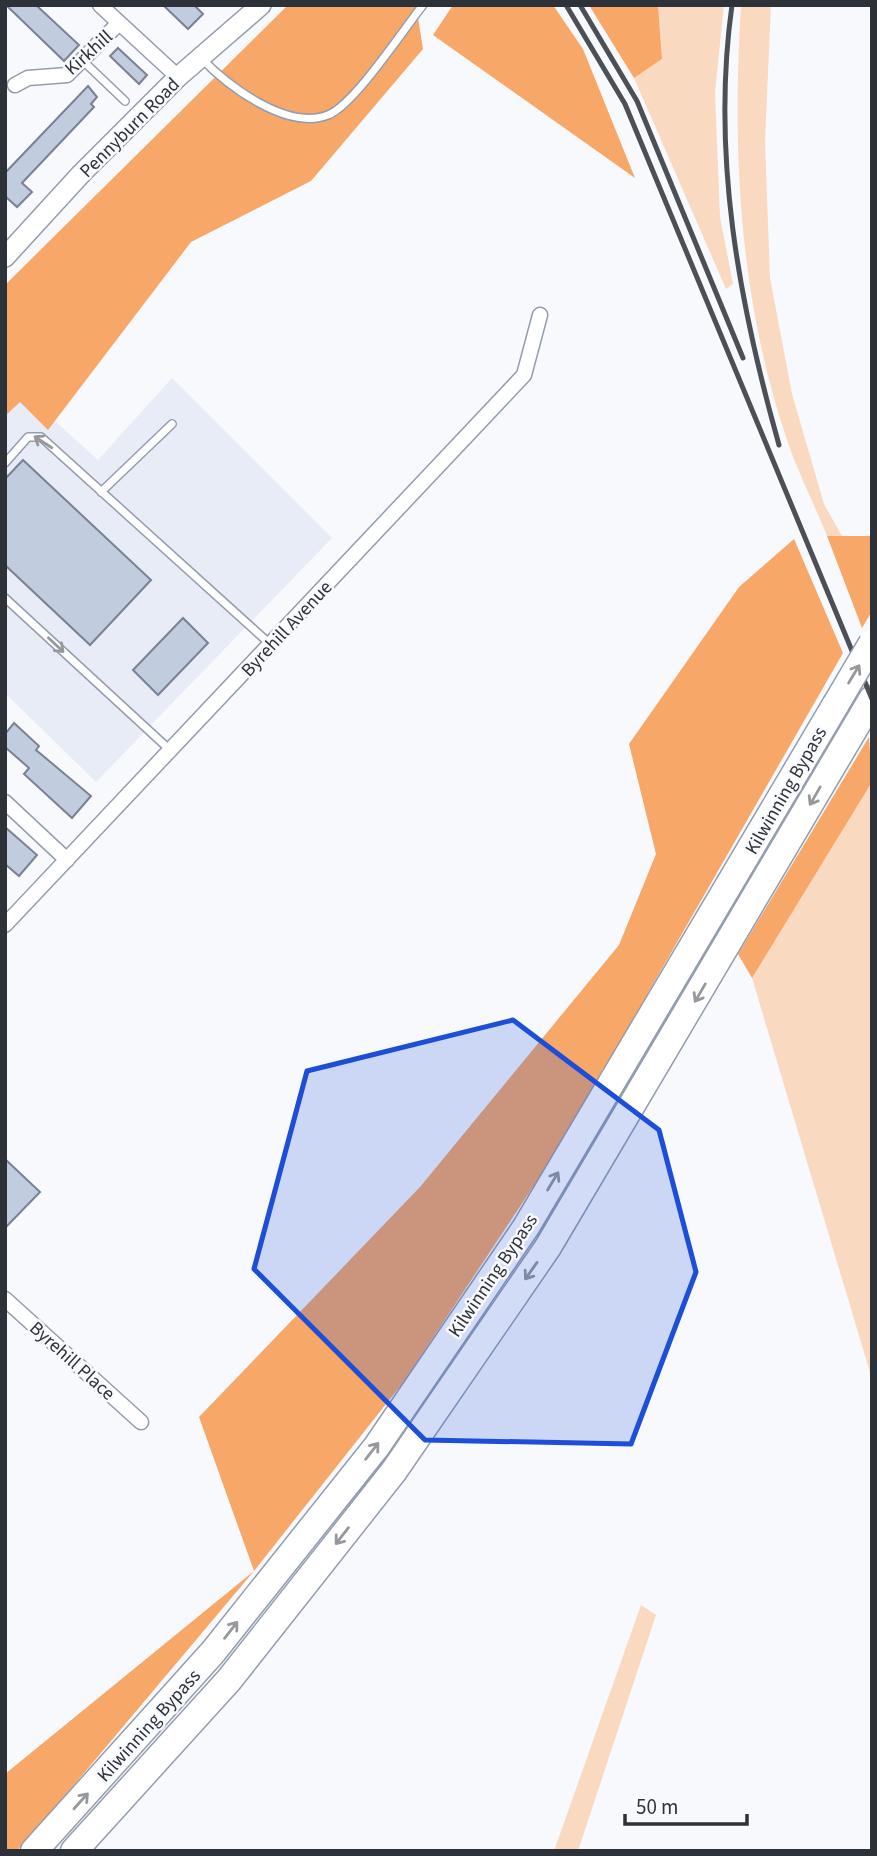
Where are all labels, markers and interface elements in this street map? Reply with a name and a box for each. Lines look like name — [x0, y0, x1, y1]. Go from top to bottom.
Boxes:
street label: Kirkhill — [59, 24, 119, 82]
street label: Pennyburn Road — [74, 72, 186, 184]
one-way arrow — [34, 434, 53, 449]
street label: Byrehill Avenue — [235, 575, 339, 683]
one-way arrow — [46, 636, 64, 652]
one-way arrow — [847, 664, 861, 684]
street label: Kilwinning Bypass — [739, 722, 834, 860]
one-way arrow — [807, 786, 821, 806]
one-way arrow — [692, 982, 706, 1002]
one-way arrow — [547, 1172, 561, 1192]
street label: Kilwinning Bypass — [442, 1209, 545, 1343]
one-way arrow — [524, 1261, 538, 1280]
street label: Byrehill Place — [23, 1315, 121, 1407]
one-way arrow — [365, 1443, 380, 1461]
one-way arrow — [335, 1526, 350, 1545]
one-way arrow — [223, 1621, 239, 1639]
street label: Kilwinning Bypass — [91, 1664, 207, 1788]
scale bar — [625, 1783, 748, 1827]
one-way arrow — [72, 1792, 88, 1810]
text: 50 m — [636, 1792, 678, 1822]

